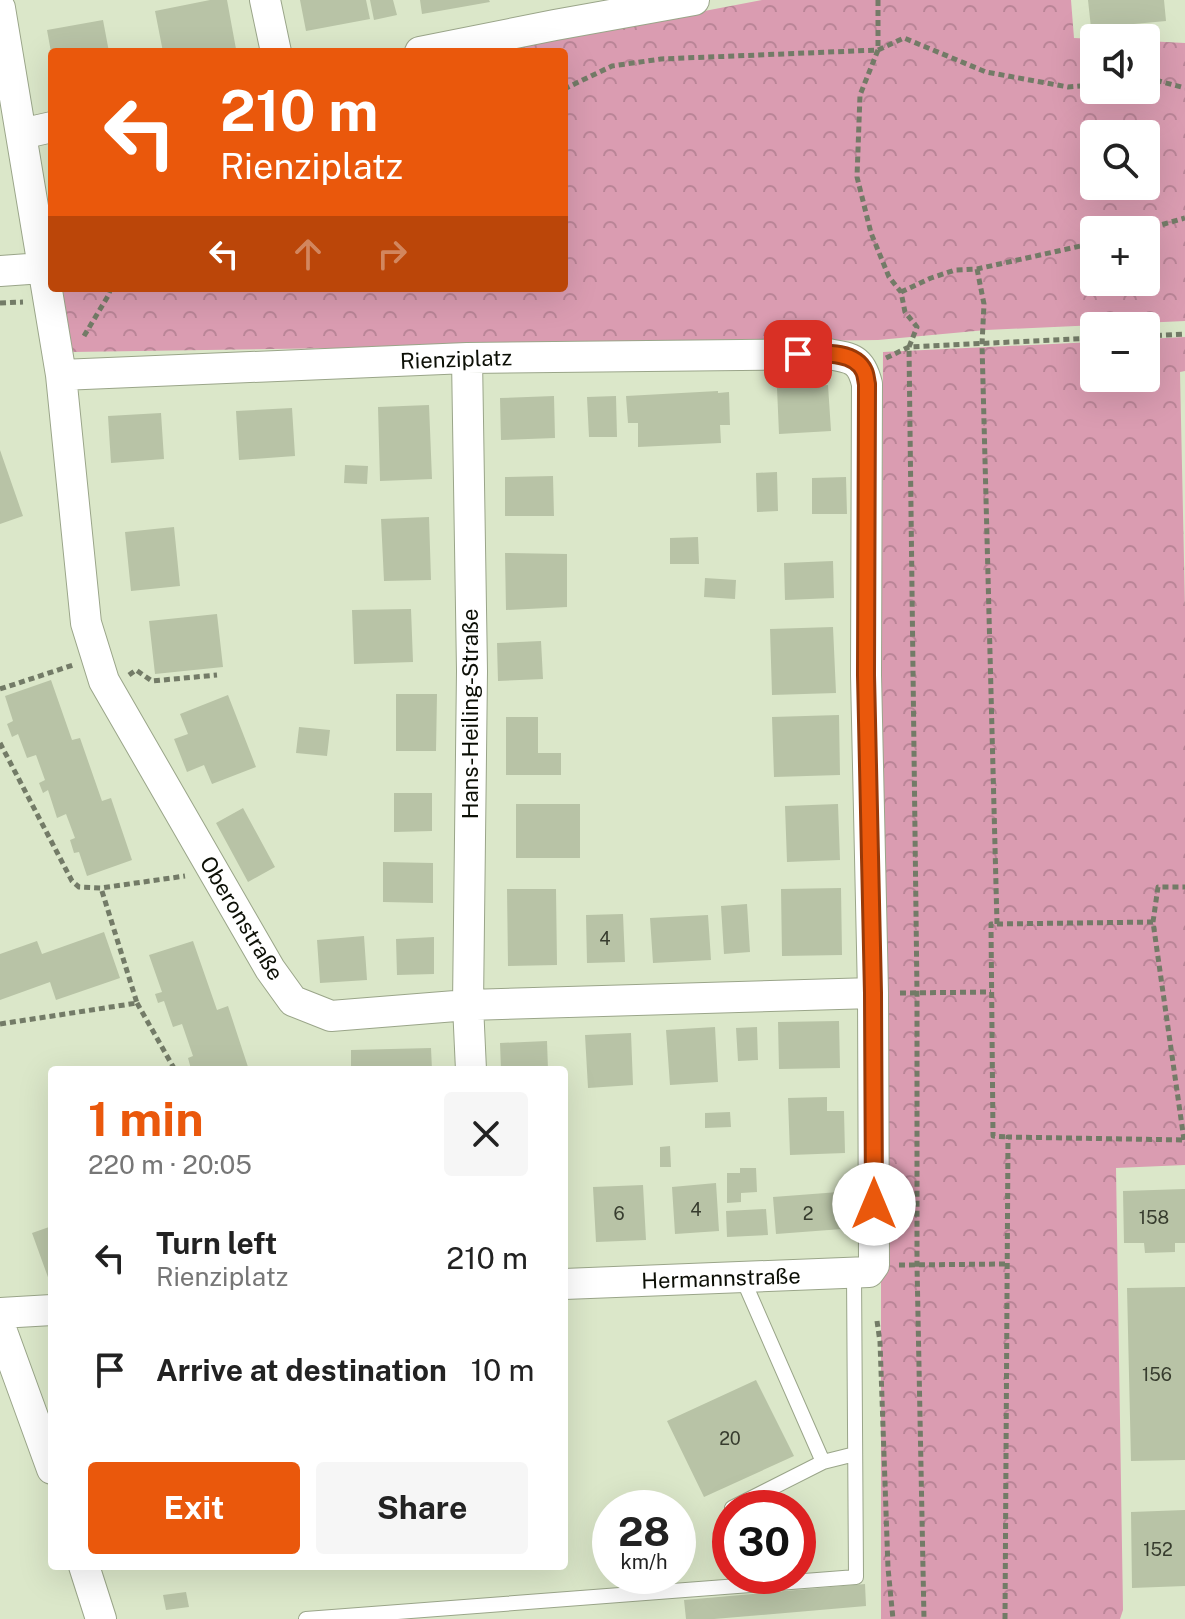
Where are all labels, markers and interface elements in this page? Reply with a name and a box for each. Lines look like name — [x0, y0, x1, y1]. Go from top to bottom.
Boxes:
map controls — [1080, 24, 1160, 392]
button: sound — [1080, 24, 1160, 104]
text: 210 m — [220, 78, 378, 144]
icon: left — [88, 80, 192, 184]
button: search — [1080, 120, 1160, 200]
text: Rienziplatz — [220, 145, 403, 187]
button: + — [1080, 216, 1160, 296]
icon: left — [202, 232, 246, 276]
icon: ahead — [286, 232, 330, 276]
icon: right — [370, 232, 414, 276]
button: − — [1080, 312, 1160, 392]
pin — [764, 320, 832, 388]
icon: arrive — [776, 332, 820, 376]
street label: Rienziplatz — [400, 344, 512, 374]
street label: Hans-Heiling-Straße — [457, 609, 483, 819]
street label: Oberonstraße — [195, 851, 289, 985]
house number: 4 — [599, 928, 611, 949]
text: 1 min — [88, 1090, 204, 1147]
button: close — [444, 1092, 528, 1176]
text: 220 m · 20:05 — [88, 1149, 252, 1180]
position arrow — [832, 1162, 916, 1246]
house number: 4 — [690, 1199, 702, 1220]
house number: 6 — [613, 1203, 625, 1224]
house number: 2 — [803, 1203, 813, 1224]
house number: 158 — [1139, 1207, 1169, 1228]
text: Turn left — [156, 1225, 277, 1261]
icon: left — [88, 1236, 132, 1280]
text: 210 m — [446, 1240, 528, 1276]
text: Rienziplatz — [156, 1261, 288, 1292]
street label: Hermannstraße — [641, 1262, 801, 1294]
icon: arrive — [88, 1348, 132, 1392]
text: Arrive at destination — [156, 1352, 447, 1388]
text: 10 m — [471, 1352, 535, 1388]
house number: 156 — [1142, 1364, 1172, 1385]
house number: 20 — [719, 1428, 741, 1449]
button: Exit — [88, 1462, 300, 1554]
button: Share — [316, 1462, 528, 1554]
speed limit sign: 30 — [712, 1490, 816, 1594]
text: 28 — [618, 1508, 670, 1555]
house number: 152 — [1143, 1539, 1173, 1560]
text: km/h — [620, 1550, 668, 1574]

